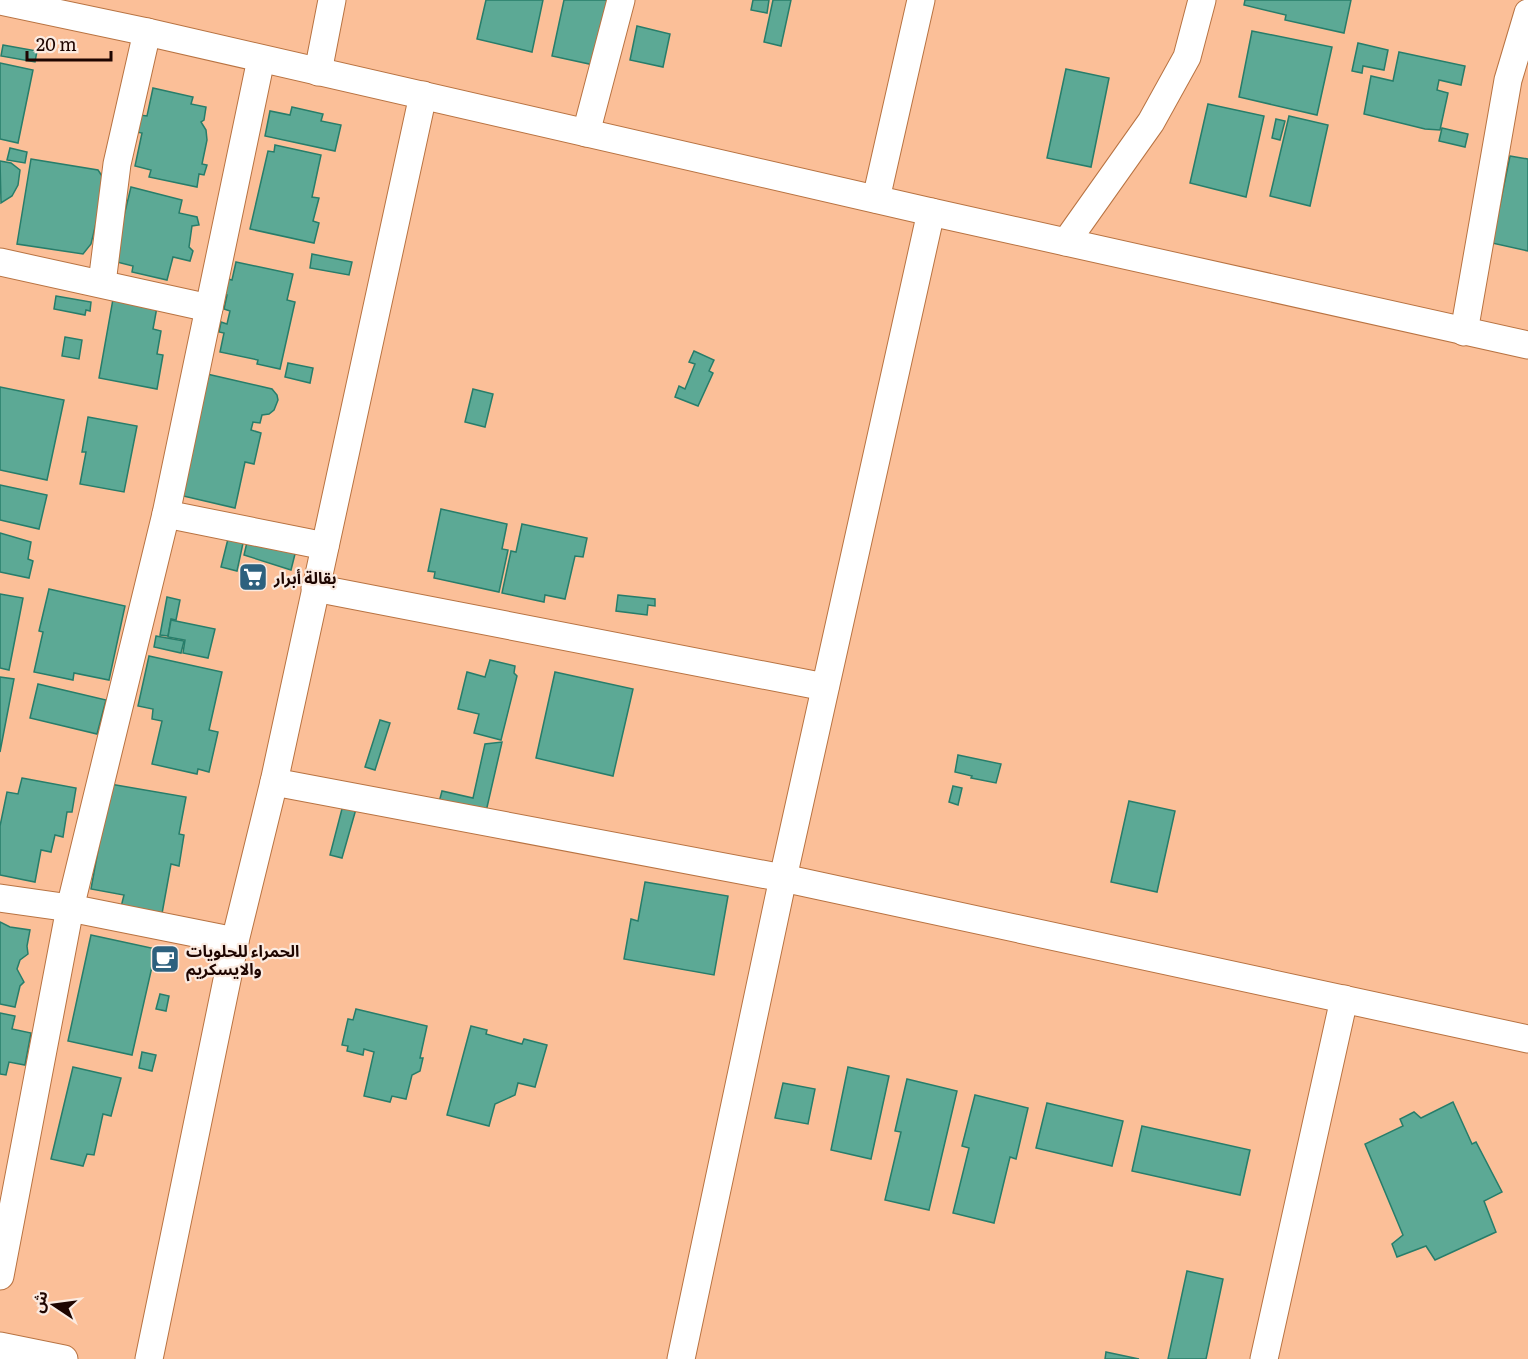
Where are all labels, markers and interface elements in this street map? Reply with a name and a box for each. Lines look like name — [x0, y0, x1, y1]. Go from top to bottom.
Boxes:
scale bar — [27, 24, 111, 62]
text: 20 m — [36, 30, 77, 57]
supermarket icon: بقالة أبرار — [237, 561, 269, 593]
place label: بقالة أبرار — [273, 565, 337, 589]
place label: الحمراء للحلويات والايسكريم — [186, 938, 299, 982]
cafe icon: الحمراء للحلويات والايسكريم — [149, 943, 181, 975]
north arrow — [24, 1275, 84, 1335]
text: ش — [24, 1288, 53, 1315]

